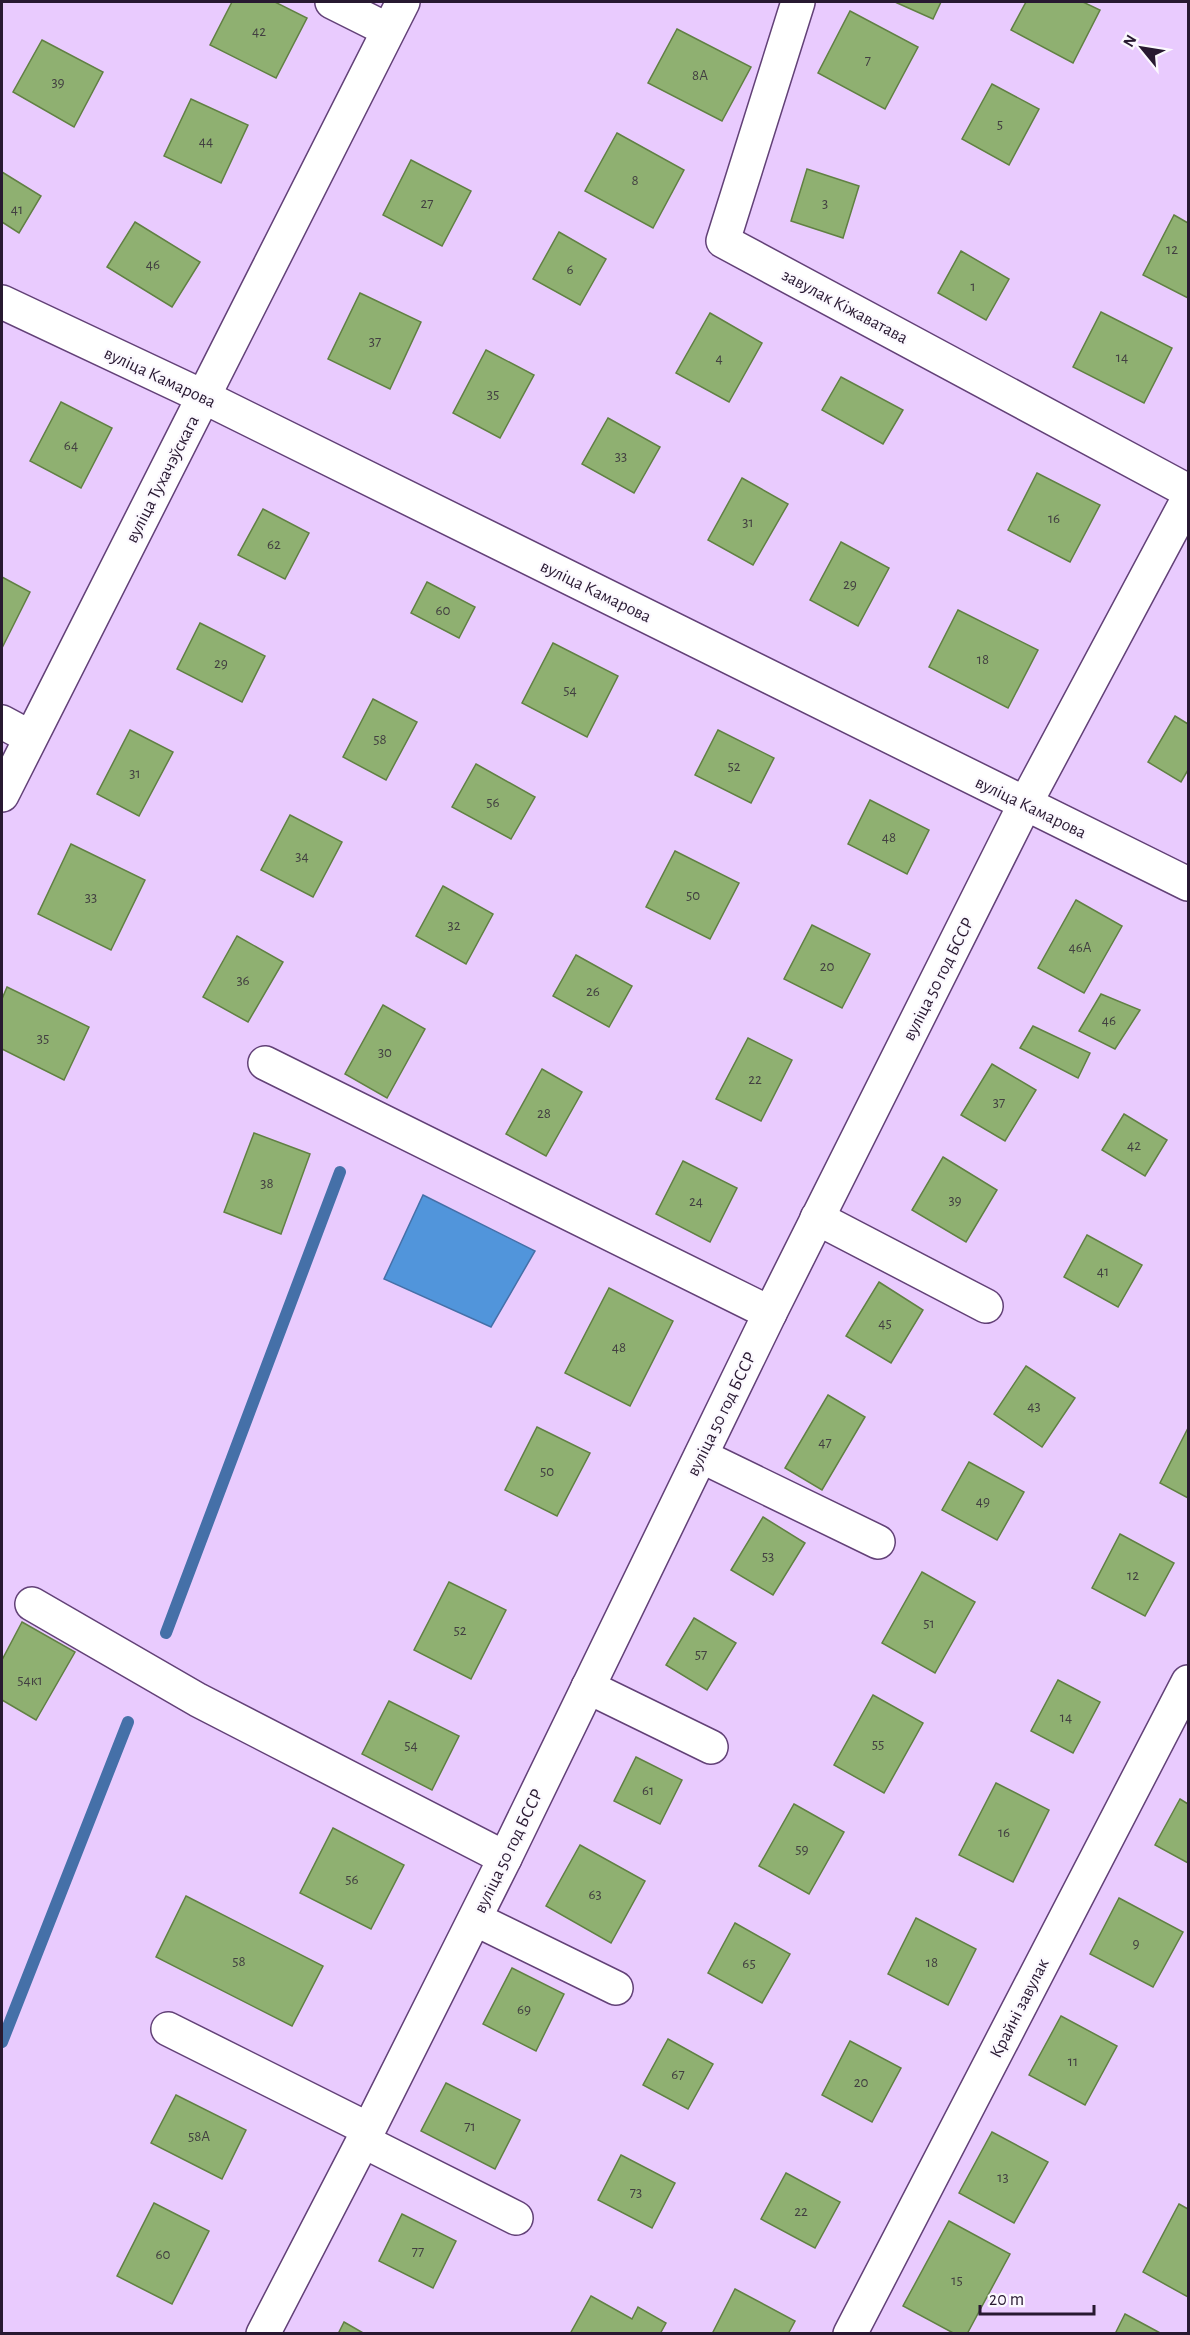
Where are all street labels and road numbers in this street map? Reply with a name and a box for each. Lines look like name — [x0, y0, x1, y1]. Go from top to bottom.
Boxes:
street label: завулак Кіжаватава — [779, 266, 911, 348]
street label: вуліца Камарова — [101, 344, 218, 412]
street label: вуліца Тухачэўскага — [123, 413, 203, 546]
street label: вуліца Камарова — [537, 557, 654, 626]
street label: вуліца Камарова — [972, 773, 1089, 842]
street label: вуліца 50 год БССР — [900, 915, 978, 1044]
street label: вуліца 50 год БССР — [684, 1350, 760, 1479]
street label: вуліца 50 год БССР — [471, 1787, 547, 1916]
street label: Крайні завулак — [987, 1955, 1053, 2061]

